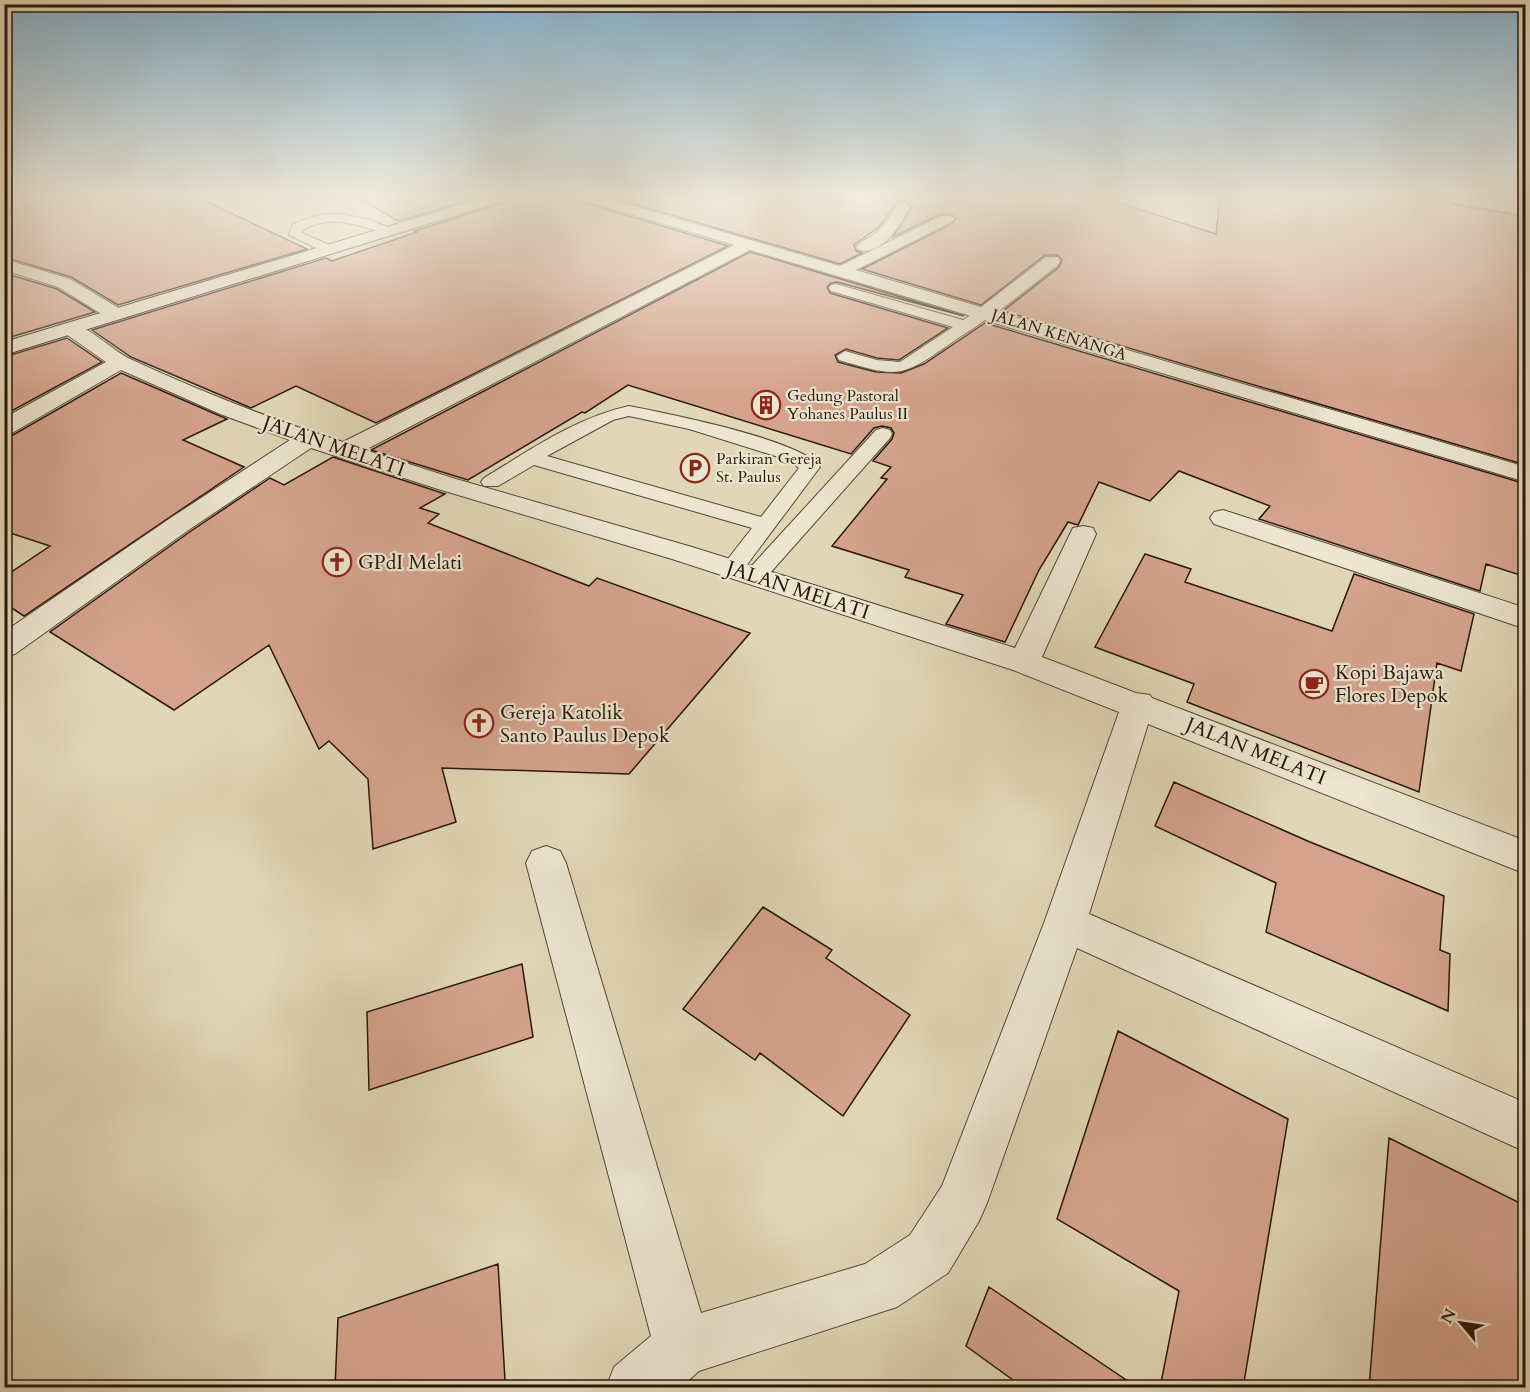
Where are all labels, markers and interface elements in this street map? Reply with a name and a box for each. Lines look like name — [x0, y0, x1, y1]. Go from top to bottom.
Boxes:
street label: JALAN KENANGA — [987, 303, 1130, 366]
place label: Gedung Pastoral Yohanes Paulus II — [787, 385, 908, 425]
building icon: Gedung Pastoral Yohanes Paulus II — [750, 389, 782, 421]
street label: JALAN MELATI — [256, 408, 409, 483]
place label: Parkiran Gereja St. Paulus — [716, 448, 822, 488]
parking icon: Parkiran Gereja St. Paulus — [679, 452, 711, 484]
church icon: GPdI Melati — [321, 546, 353, 578]
place label: GPdI Melati — [358, 549, 462, 576]
street label: JALAN MELATI — [720, 553, 873, 626]
place label: Kopi Bajawa Flores Depok — [1335, 659, 1449, 709]
cafe icon: Kopi Bajawa Flores Depok — [1298, 668, 1330, 700]
place label: Gereja Katolik Santo Paulus Depok — [500, 699, 670, 749]
church icon: Gereja Katolik Santo Paulus Depok — [463, 707, 495, 739]
street label: JALAN MELATI — [1179, 709, 1330, 791]
north arrow — [1431, 1293, 1491, 1353]
text: N — [1436, 1305, 1462, 1328]

